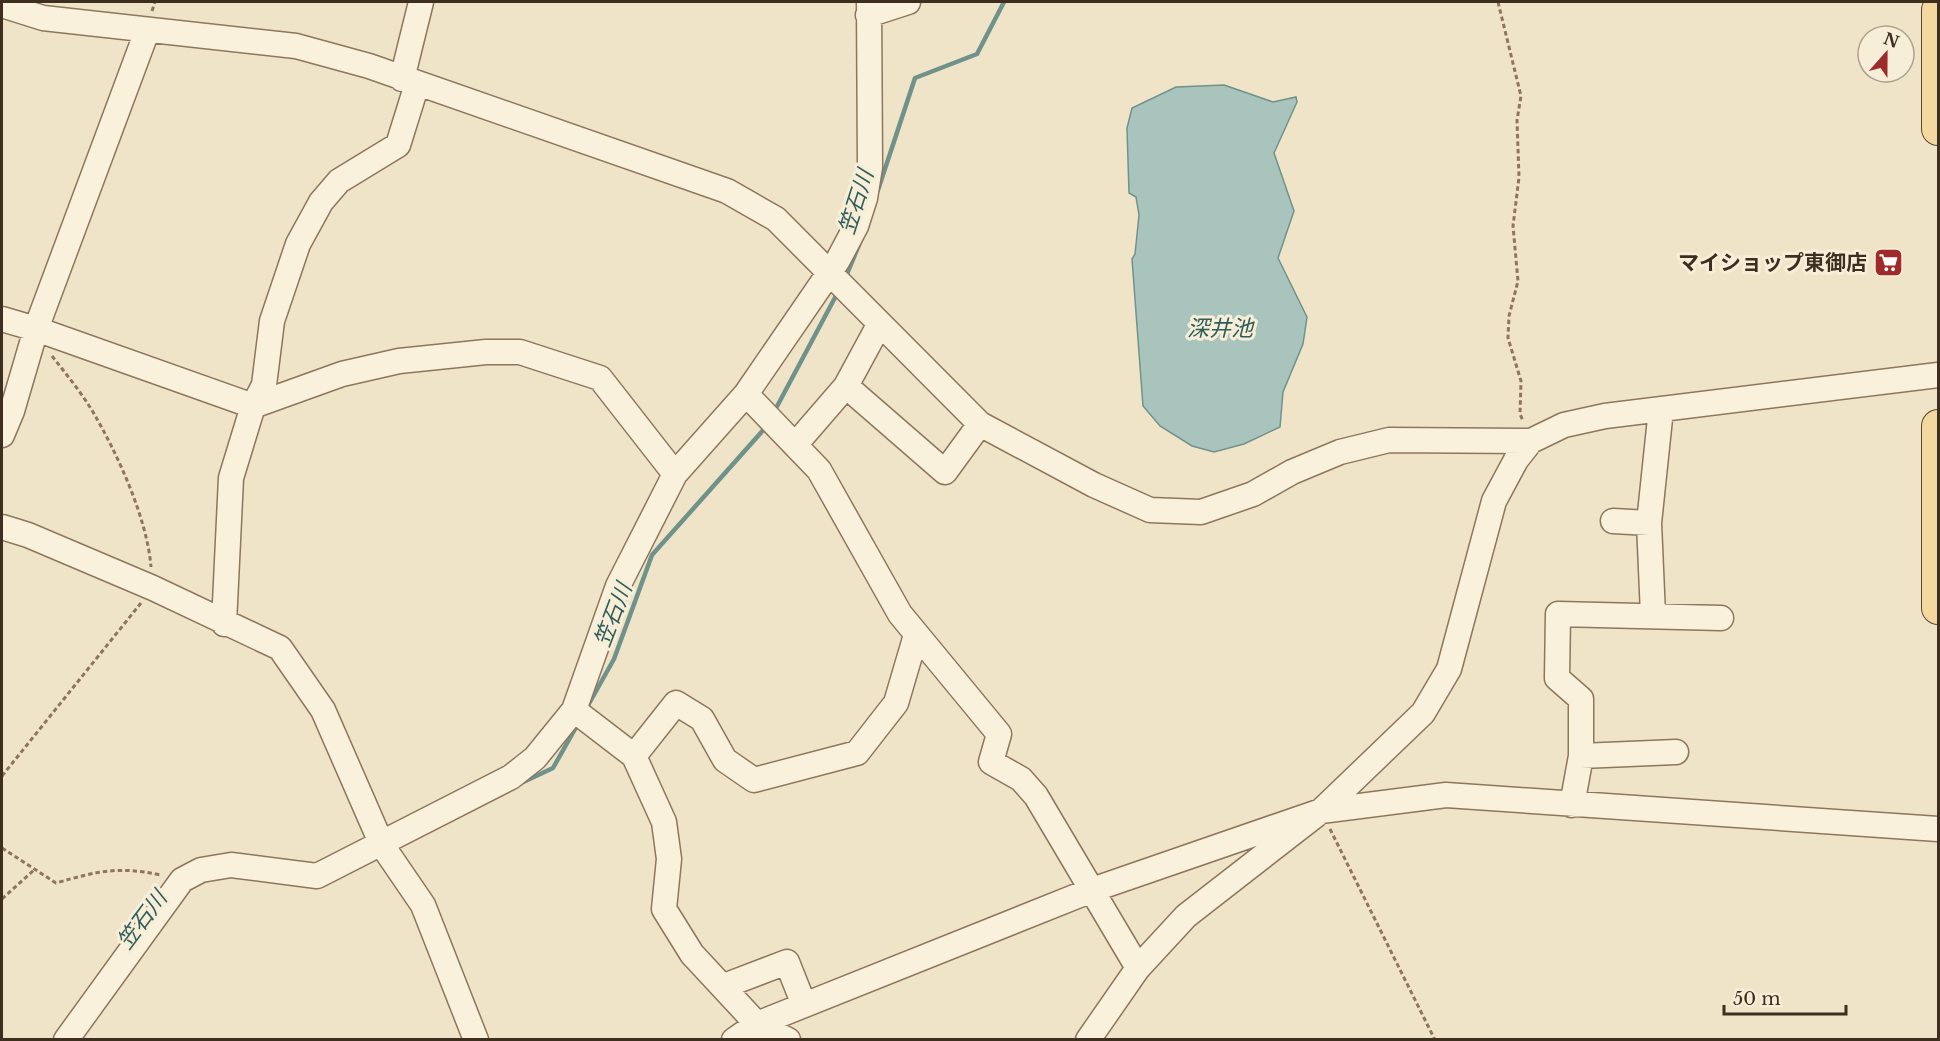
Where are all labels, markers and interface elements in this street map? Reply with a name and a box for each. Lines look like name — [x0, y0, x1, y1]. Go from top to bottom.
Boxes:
north arrow — [1856, 24, 1916, 84]
text: N — [1881, 28, 1902, 52]
water label: 笠石川 — [833, 165, 880, 238]
supermarket icon: マイショップ東御店 — [1872, 247, 1904, 279]
place label: マイショップ東御店 — [1678, 250, 1867, 276]
water label: 深井池 — [1187, 315, 1255, 342]
water label: 笠石川 — [589, 577, 638, 651]
water label: 笠石川 — [111, 884, 174, 954]
scale bar — [1724, 978, 1846, 1016]
text: 50 m — [1733, 988, 1781, 1010]

